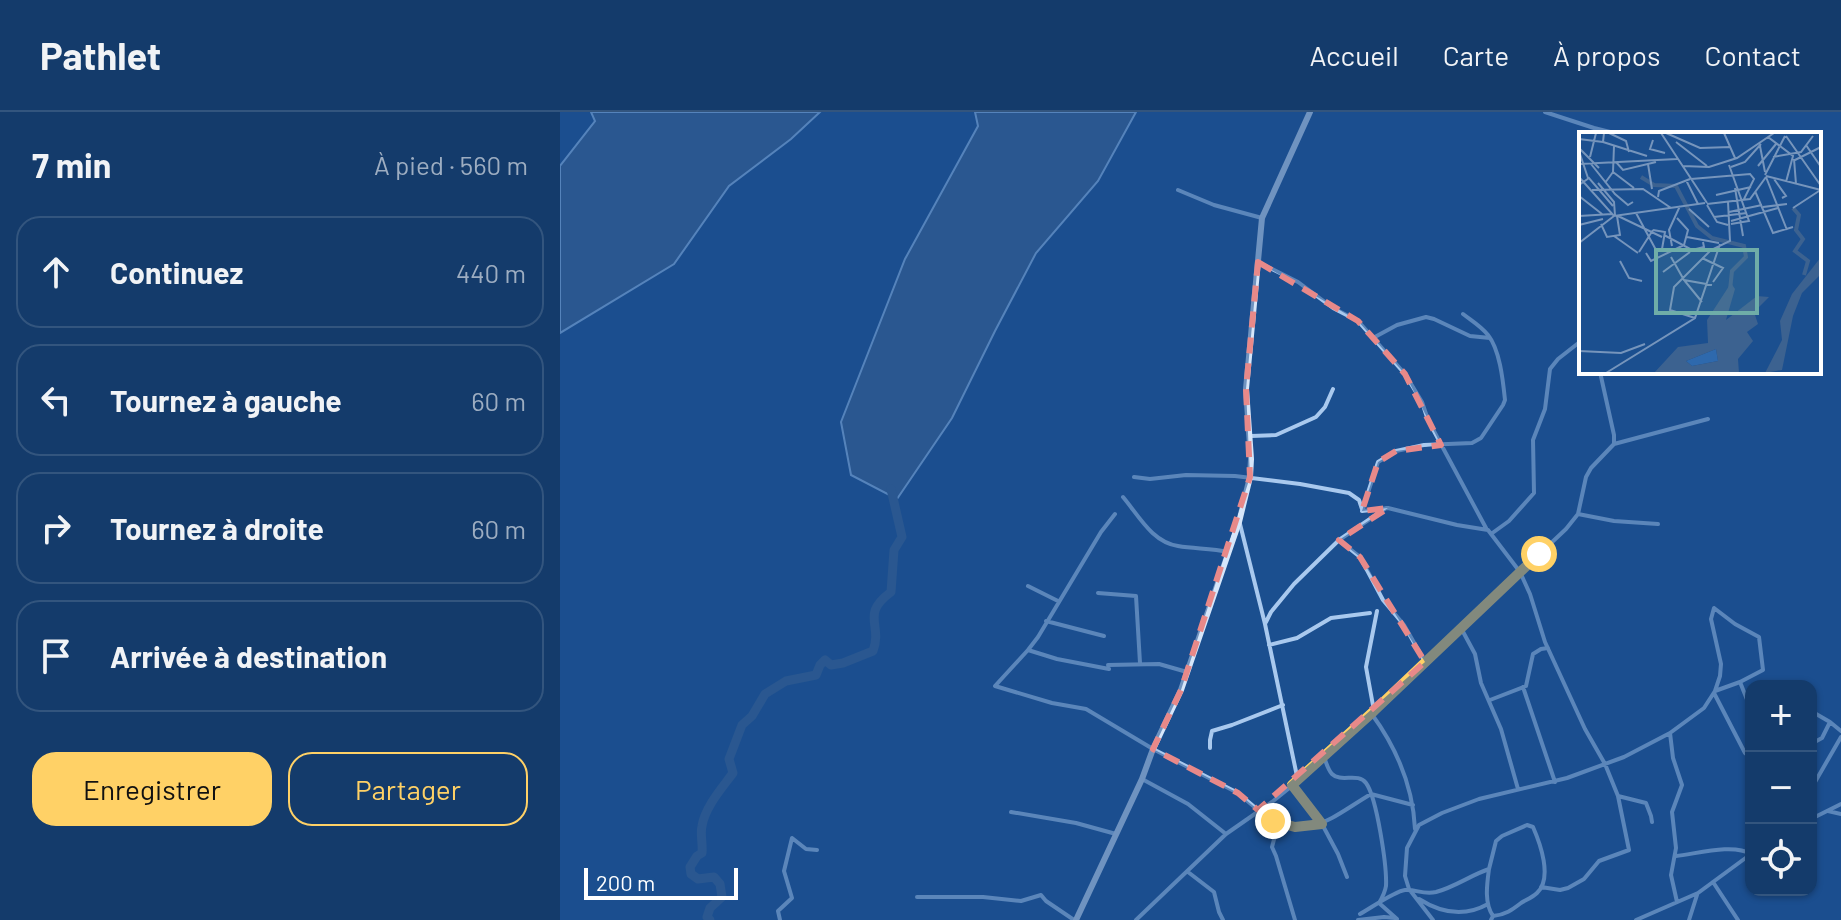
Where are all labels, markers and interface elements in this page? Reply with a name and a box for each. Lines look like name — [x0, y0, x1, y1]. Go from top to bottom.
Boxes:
text: Pathlet — [40, 32, 161, 78]
text: Accueil — [1309, 38, 1399, 72]
text: Carte — [1443, 38, 1509, 72]
text: À propos — [1553, 38, 1660, 72]
text: Contact — [1704, 38, 1801, 72]
inset map — [1579, 132, 1821, 374]
text: 7 min — [32, 144, 111, 185]
text: À pied · 560 m — [374, 149, 528, 180]
icon: ahead — [34, 250, 78, 294]
text: Continuez — [110, 254, 243, 290]
text: 440 m — [456, 257, 526, 288]
icon: left — [34, 378, 78, 422]
text: Tournez à gauche — [110, 382, 342, 418]
text: 60 m — [471, 385, 526, 416]
icon: right — [34, 506, 78, 550]
text: Tournez à droite — [110, 510, 324, 546]
text: 60 m — [471, 513, 526, 544]
route start — [1521, 536, 1557, 572]
icon: arrive — [34, 634, 78, 678]
text: Arrivée à destination — [110, 638, 387, 674]
map controls — [1745, 680, 1817, 896]
button: + — [1745, 680, 1817, 752]
button: Enregistrer — [32, 752, 272, 826]
button: Partager — [288, 752, 528, 826]
button: − — [1745, 752, 1817, 824]
route end — [1255, 803, 1291, 839]
button: locate — [1745, 824, 1817, 896]
scale bar — [584, 864, 738, 900]
text: 200 m — [596, 869, 655, 895]

